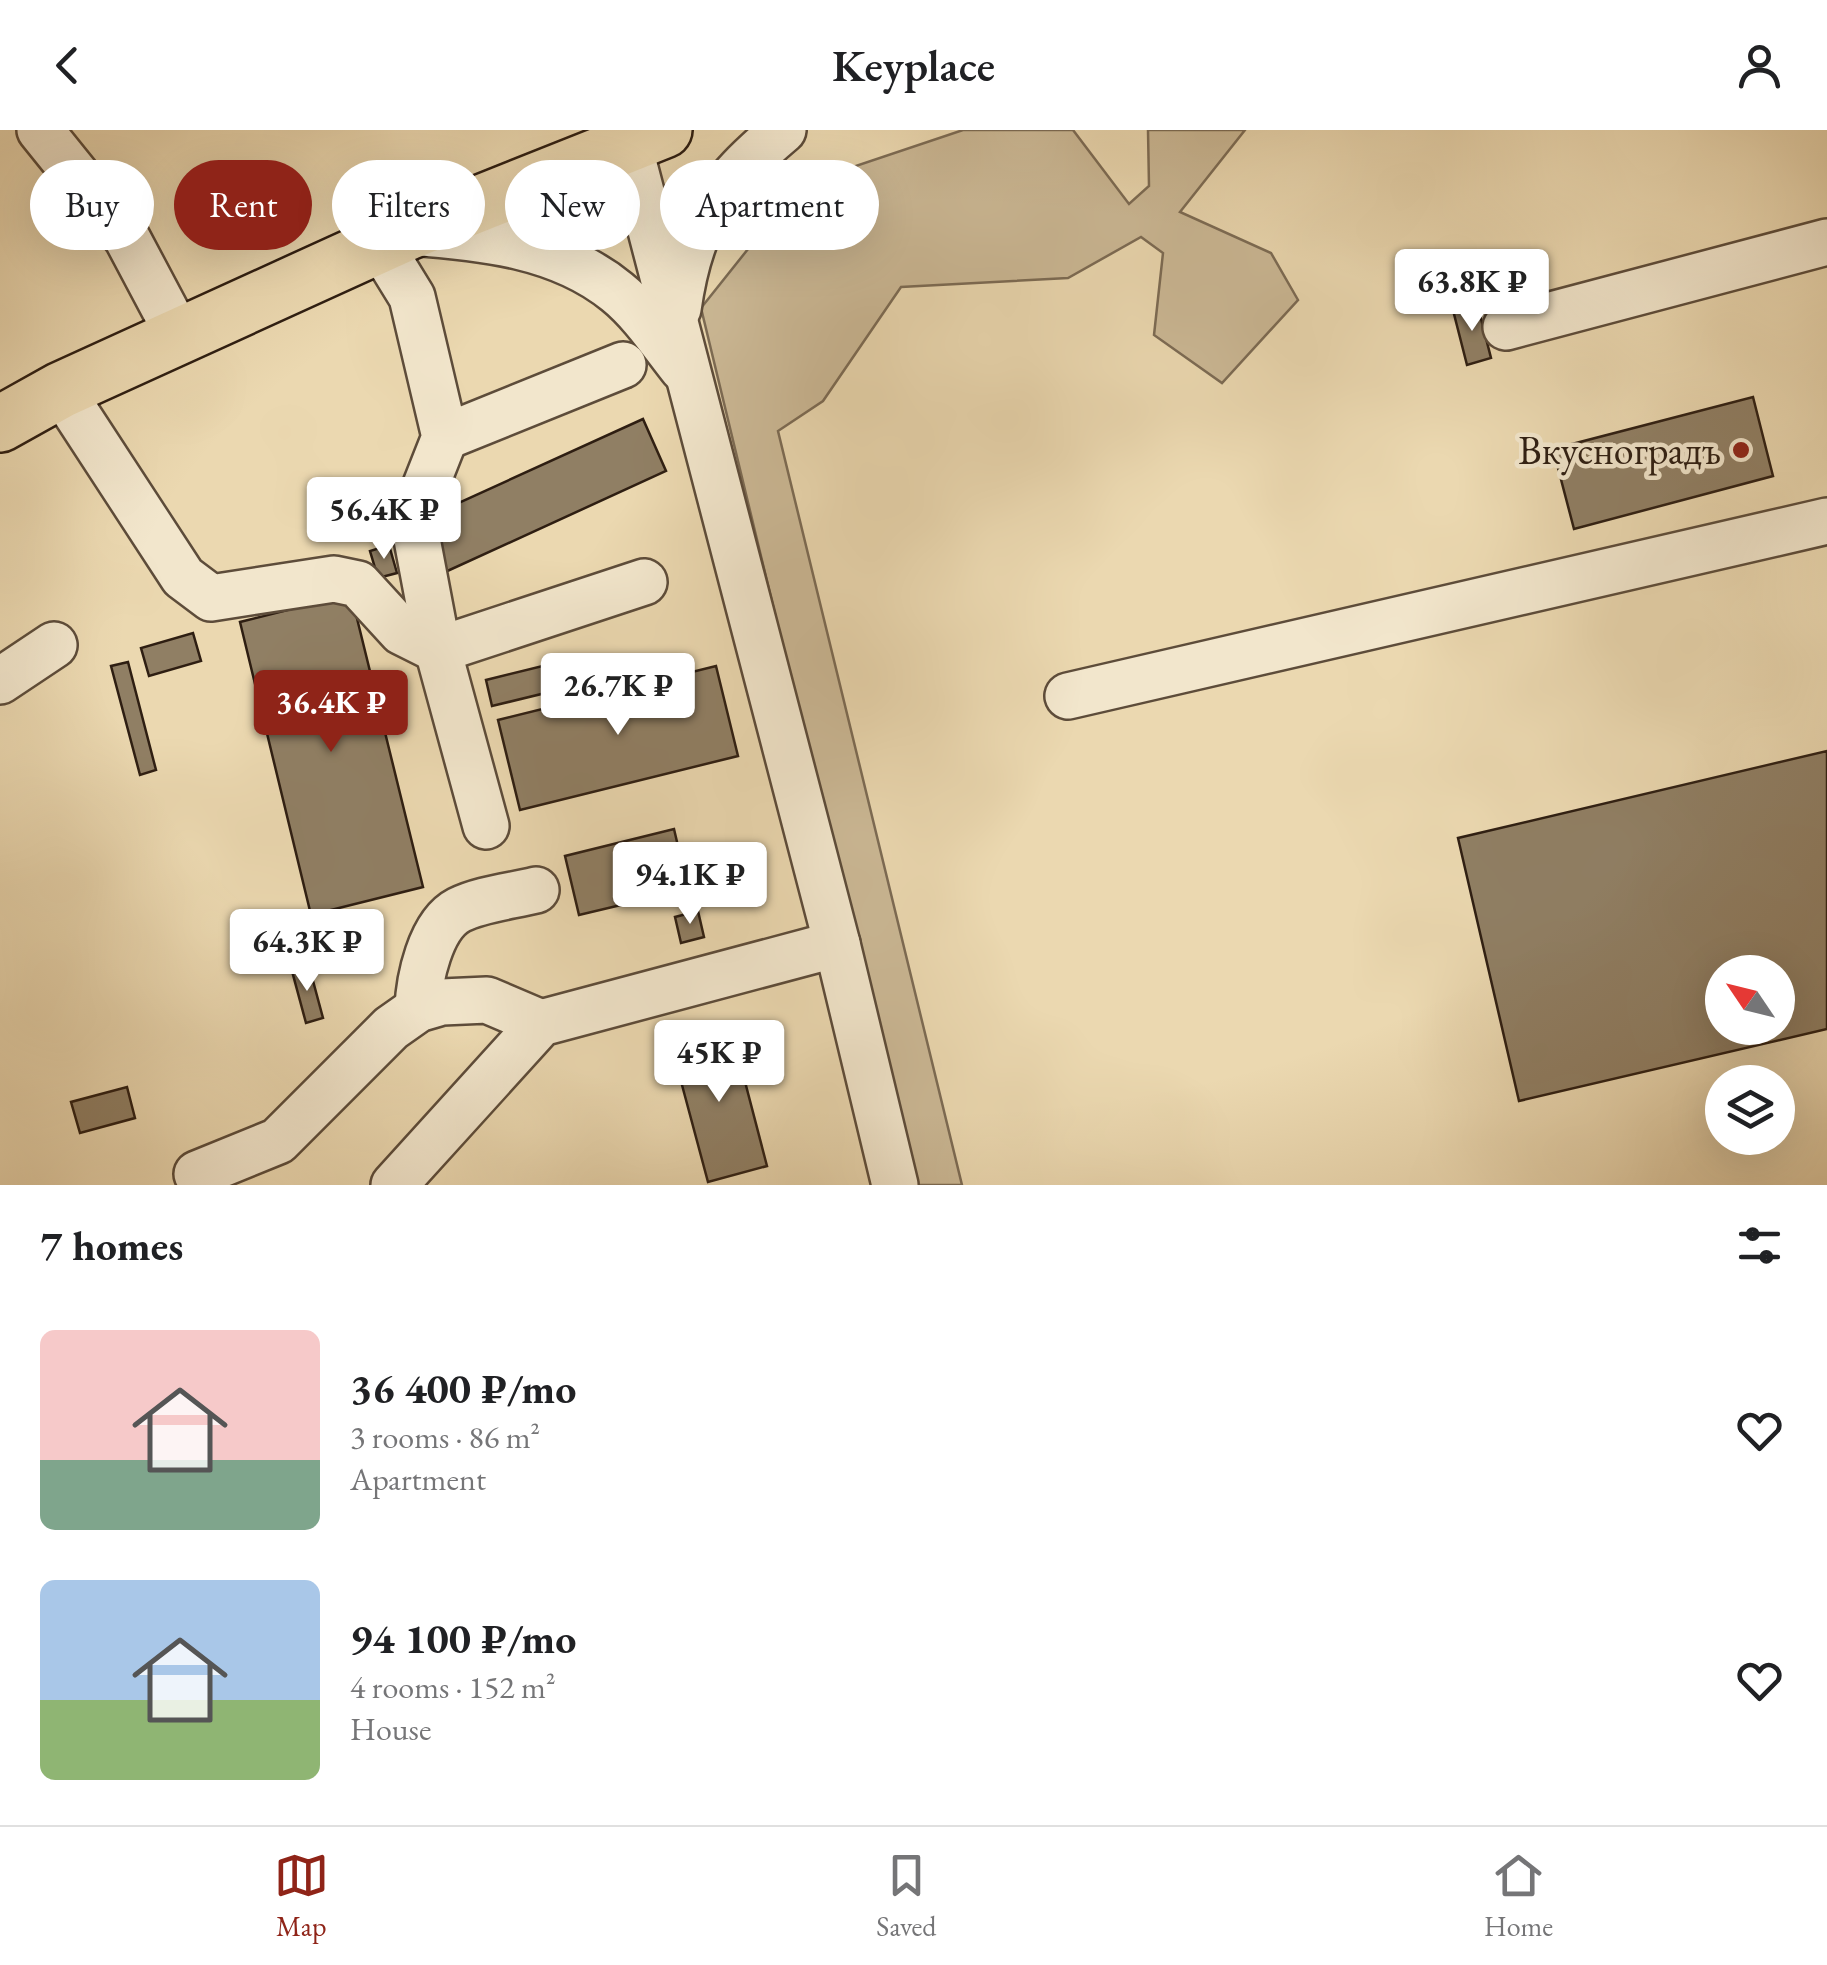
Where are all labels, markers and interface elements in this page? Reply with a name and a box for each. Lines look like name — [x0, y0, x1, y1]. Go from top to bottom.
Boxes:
text: Keyplace — [832, 36, 995, 94]
icon: back — [40, 38, 95, 93]
icon: person — [1732, 38, 1787, 93]
chip: Buy — [30, 160, 154, 250]
chip: Rent — [174, 160, 312, 250]
chip: Filters — [332, 160, 485, 250]
chip: New — [505, 160, 640, 250]
chip: Apartment — [660, 160, 879, 250]
pin: 63.8K ₽ — [1380, 249, 1564, 334]
text: 63.8K ₽ — [1417, 260, 1527, 302]
place label: Вкусноградъ — [1518, 424, 1721, 476]
marker: Вкусноградъ — [1730, 439, 1752, 461]
pin: 56.4K ₽ — [292, 477, 476, 562]
text: 56.4K ₽ — [329, 488, 439, 530]
pin: 26.7K ₽ — [526, 653, 710, 738]
text: 26.7K ₽ — [563, 664, 673, 706]
pin: 36.4K ₽ — [239, 670, 423, 755]
text: 36.4K ₽ — [276, 681, 386, 723]
pin: 94.1K ₽ — [598, 842, 782, 927]
text: 94.1K ₽ — [635, 853, 745, 895]
pin: 64.3K ₽ — [215, 909, 399, 994]
text: 64.3K ₽ — [252, 920, 362, 962]
north arrow — [1705, 955, 1795, 1045]
map controls — [1705, 955, 1795, 1155]
pin: 45K ₽ — [649, 1020, 789, 1105]
text: 45K ₽ — [676, 1031, 762, 1073]
button: layers — [1705, 1065, 1795, 1155]
text: 7 homes — [40, 1218, 183, 1273]
icon: filters — [1732, 1218, 1787, 1273]
text: 36 400 ₽/mo — [350, 1361, 576, 1416]
icon: home — [120, 1370, 240, 1490]
icon: heart — [1732, 1403, 1787, 1458]
text: 3 rooms · 86 m² — [350, 1416, 540, 1458]
text: Apartment — [350, 1458, 486, 1500]
text: 94 100 ₽/mo — [350, 1611, 576, 1666]
icon: home — [120, 1620, 240, 1740]
icon: heart — [1732, 1653, 1787, 1708]
text: 4 rooms · 152 m² — [350, 1666, 556, 1708]
text: House — [350, 1708, 431, 1750]
tab: Map — [274, 1848, 329, 1944]
tab: Saved — [876, 1848, 936, 1944]
tab: Home — [1484, 1848, 1553, 1944]

